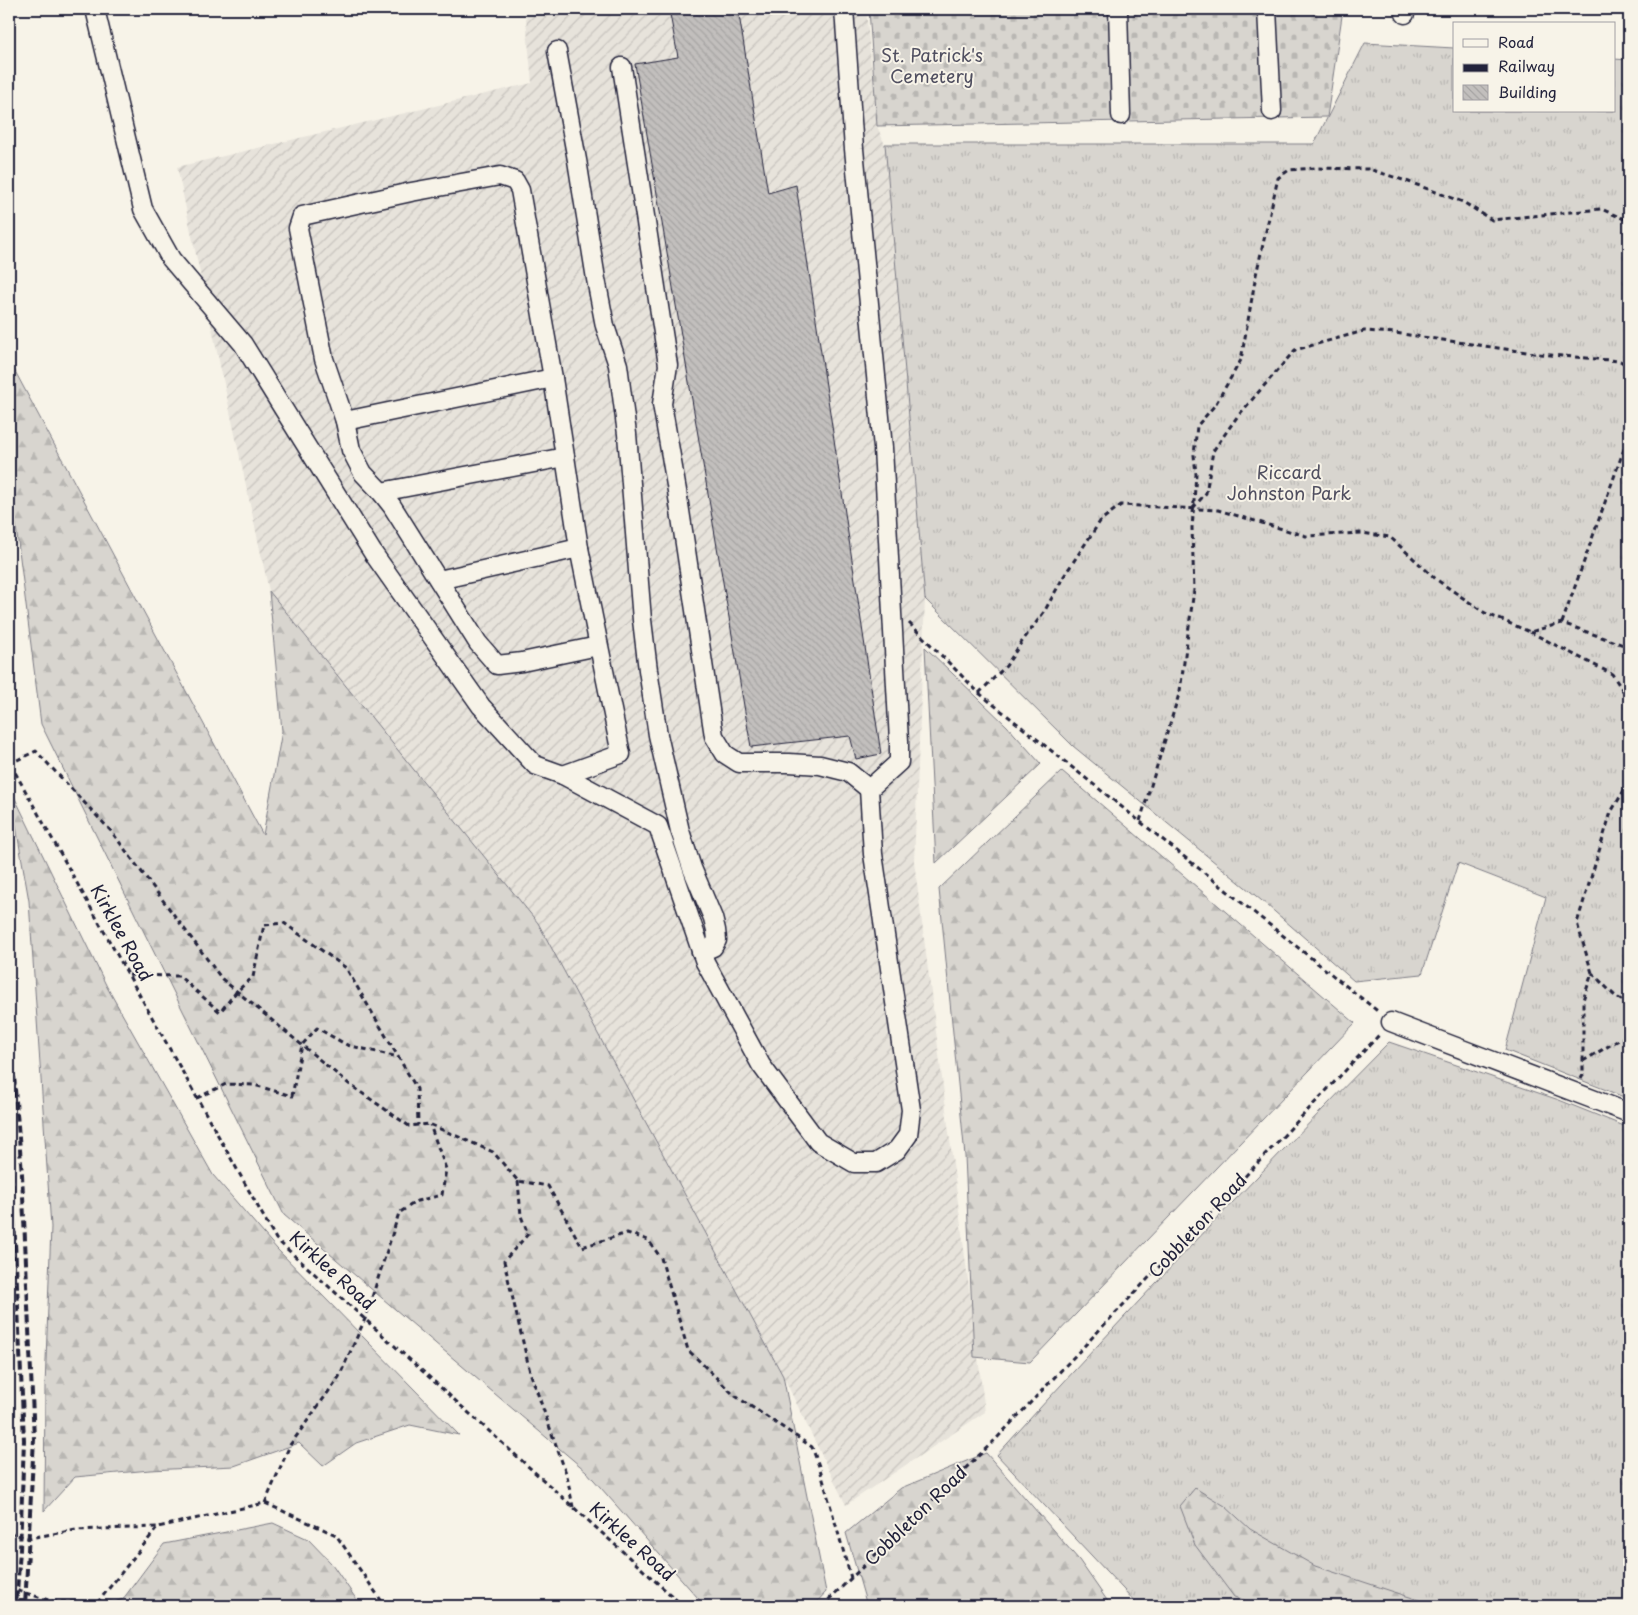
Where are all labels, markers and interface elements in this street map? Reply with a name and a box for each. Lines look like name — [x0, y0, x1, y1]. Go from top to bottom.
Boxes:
legend — [1453, 22, 1616, 112]
text: Road — [1498, 30, 1534, 53]
park label: St. Patrick's Cemetery — [881, 41, 983, 89]
text: Railway — [1498, 54, 1555, 77]
text: Building — [1498, 80, 1557, 103]
park label: Riccard Johnston Park — [1227, 458, 1351, 506]
street label: Kirklee Road — [84, 879, 160, 986]
street label: Cobbleton Road — [1141, 1167, 1253, 1283]
street label: Kirklee Road — [284, 1224, 382, 1316]
street label: Cobbleton Road — [857, 1459, 973, 1571]
street label: Kirklee Road — [584, 1495, 682, 1587]

